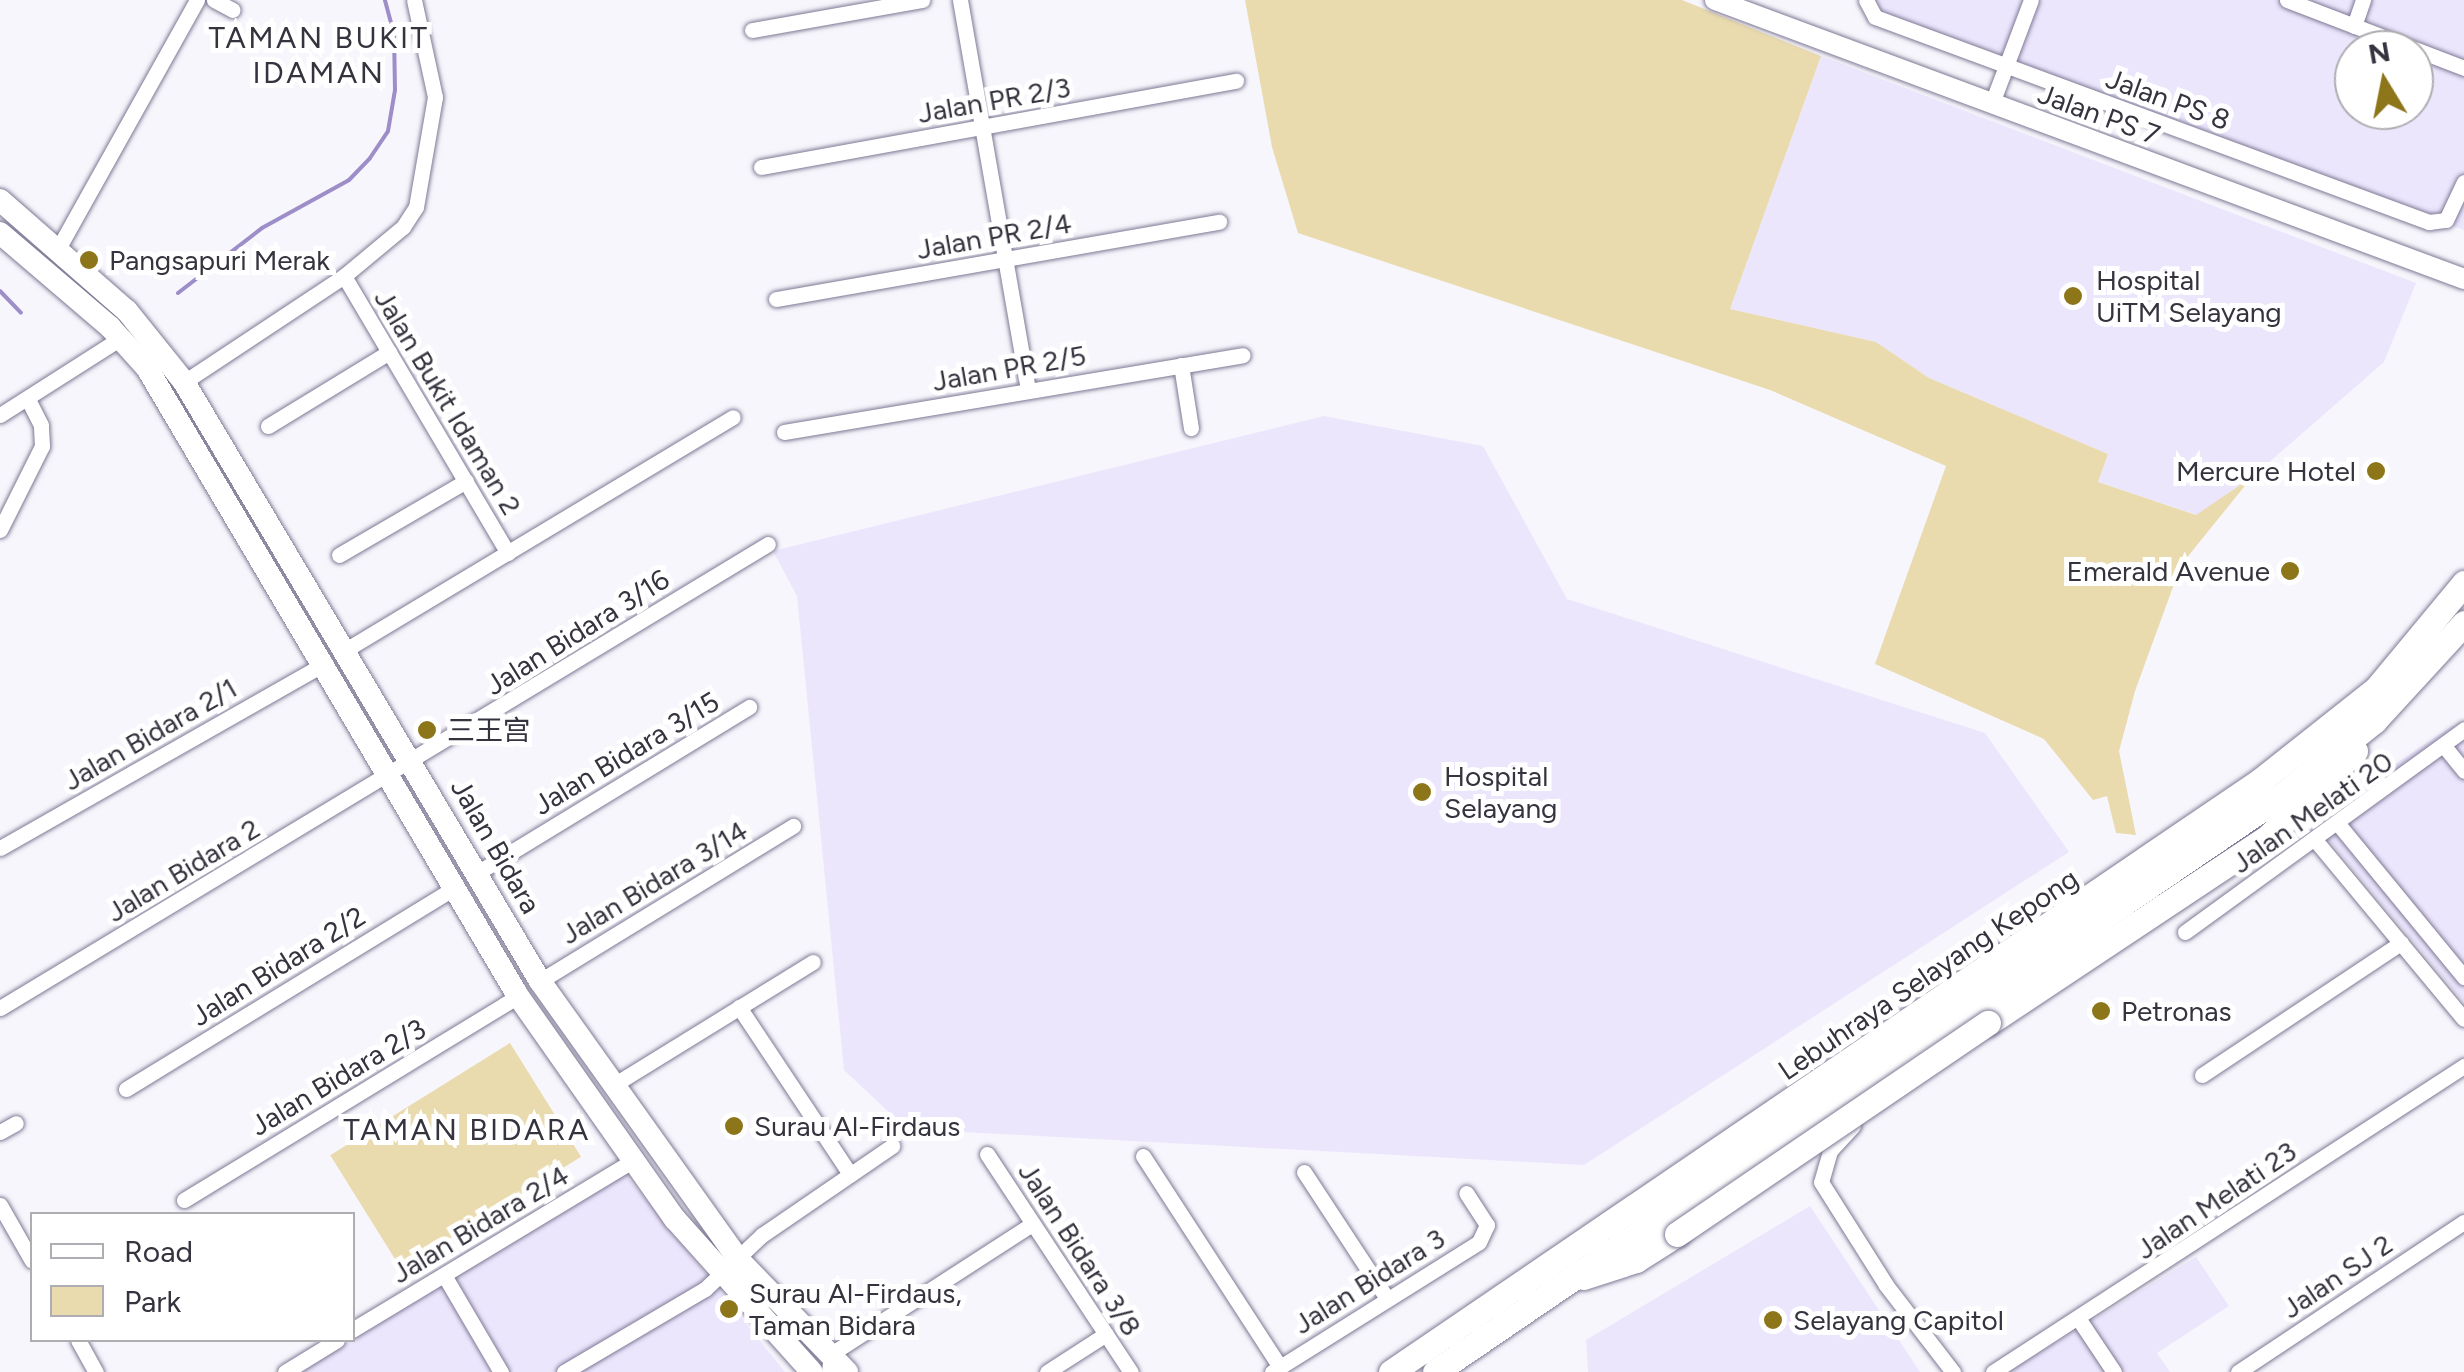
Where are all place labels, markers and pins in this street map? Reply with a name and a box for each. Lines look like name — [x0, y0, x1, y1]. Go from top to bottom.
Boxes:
place label: Pangsapuri Merak — [109, 243, 330, 277]
marker: Pangsapuri Merak — [78, 249, 100, 271]
place label: Hospital UiTM Selayang — [2096, 263, 2282, 329]
marker: Hospital UiTM Selayang — [2060, 283, 2086, 309]
place label: Mercure Hotel — [2176, 454, 2356, 488]
marker: Mercure Hotel — [2365, 460, 2387, 482]
place label: Emerald Avenue — [2066, 554, 2270, 588]
marker: Emerald Avenue — [2279, 560, 2301, 582]
place label: 三王宫 — [447, 713, 531, 747]
marker: 三王宫 — [416, 719, 438, 741]
place label: Hospital Selayang — [1444, 759, 1557, 825]
marker: Hospital Selayang — [1409, 779, 1435, 805]
place label: Petronas — [2121, 994, 2231, 1028]
marker: Petronas — [2090, 1000, 2112, 1022]
place label: Surau Al-Firdaus — [754, 1109, 960, 1143]
marker: Surau Al-Firdaus — [723, 1115, 745, 1137]
place label: Surau Al-Firdaus, Taman Bidara — [749, 1276, 962, 1342]
marker: Surau Al-Firdaus, Taman Bidara — [718, 1298, 740, 1320]
place label: Selayang Capitol — [1793, 1303, 2004, 1337]
marker: Selayang Capitol — [1762, 1309, 1784, 1331]

